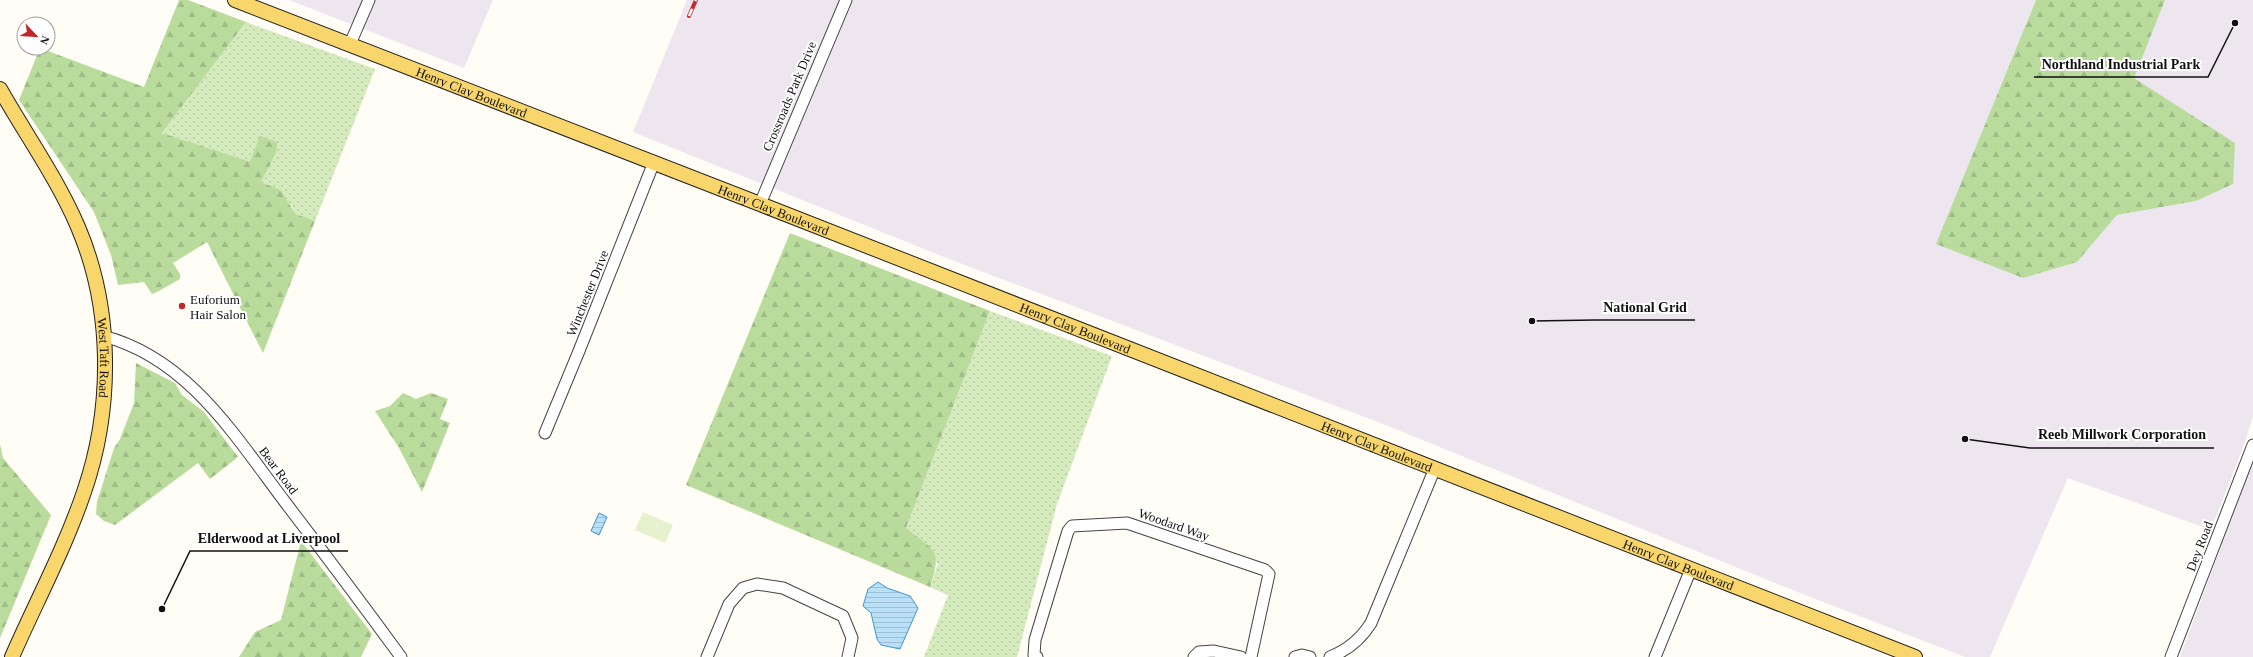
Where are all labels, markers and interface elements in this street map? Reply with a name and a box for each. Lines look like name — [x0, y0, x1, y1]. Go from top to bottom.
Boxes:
north arrow — [16, 16, 56, 56]
text: N — [38, 34, 52, 46]
street label: Crossroads Park Drive — [760, 39, 819, 153]
callout: Northland Industrial Park — [2034, 51, 2208, 77]
text: Northland Industrial Park — [2042, 57, 2201, 72]
street label: Henry Clay Boulevard — [414, 64, 530, 121]
street label: Henry Clay Boulevard — [716, 181, 832, 239]
street label: Winchester Drive — [563, 248, 612, 338]
place label: Euforium Hair Salon — [190, 292, 246, 322]
callout: National Grid — [1595, 294, 1695, 320]
street label: Henry Clay Boulevard — [1018, 300, 1133, 357]
text: National Grid — [1603, 300, 1687, 315]
marker: Euforium Hair Salon — [177, 301, 187, 311]
street label: West Taft Road — [94, 317, 112, 399]
street label: Henry Clay Boulevard — [1319, 418, 1435, 475]
callout: Reeb Millwork Corporation — [2030, 422, 2214, 448]
text: Reeb Millwork Corporation — [2038, 427, 2206, 442]
street label: Bear Road — [256, 444, 302, 497]
street label: Woodard Way — [1136, 505, 1212, 544]
street label: Dey Road — [2183, 519, 2216, 573]
callout: Elderwood at Liverpool — [190, 525, 348, 551]
text: Elderwood at Liverpool — [198, 531, 340, 546]
street label: Henry Clay Boulevard — [1621, 536, 1736, 593]

